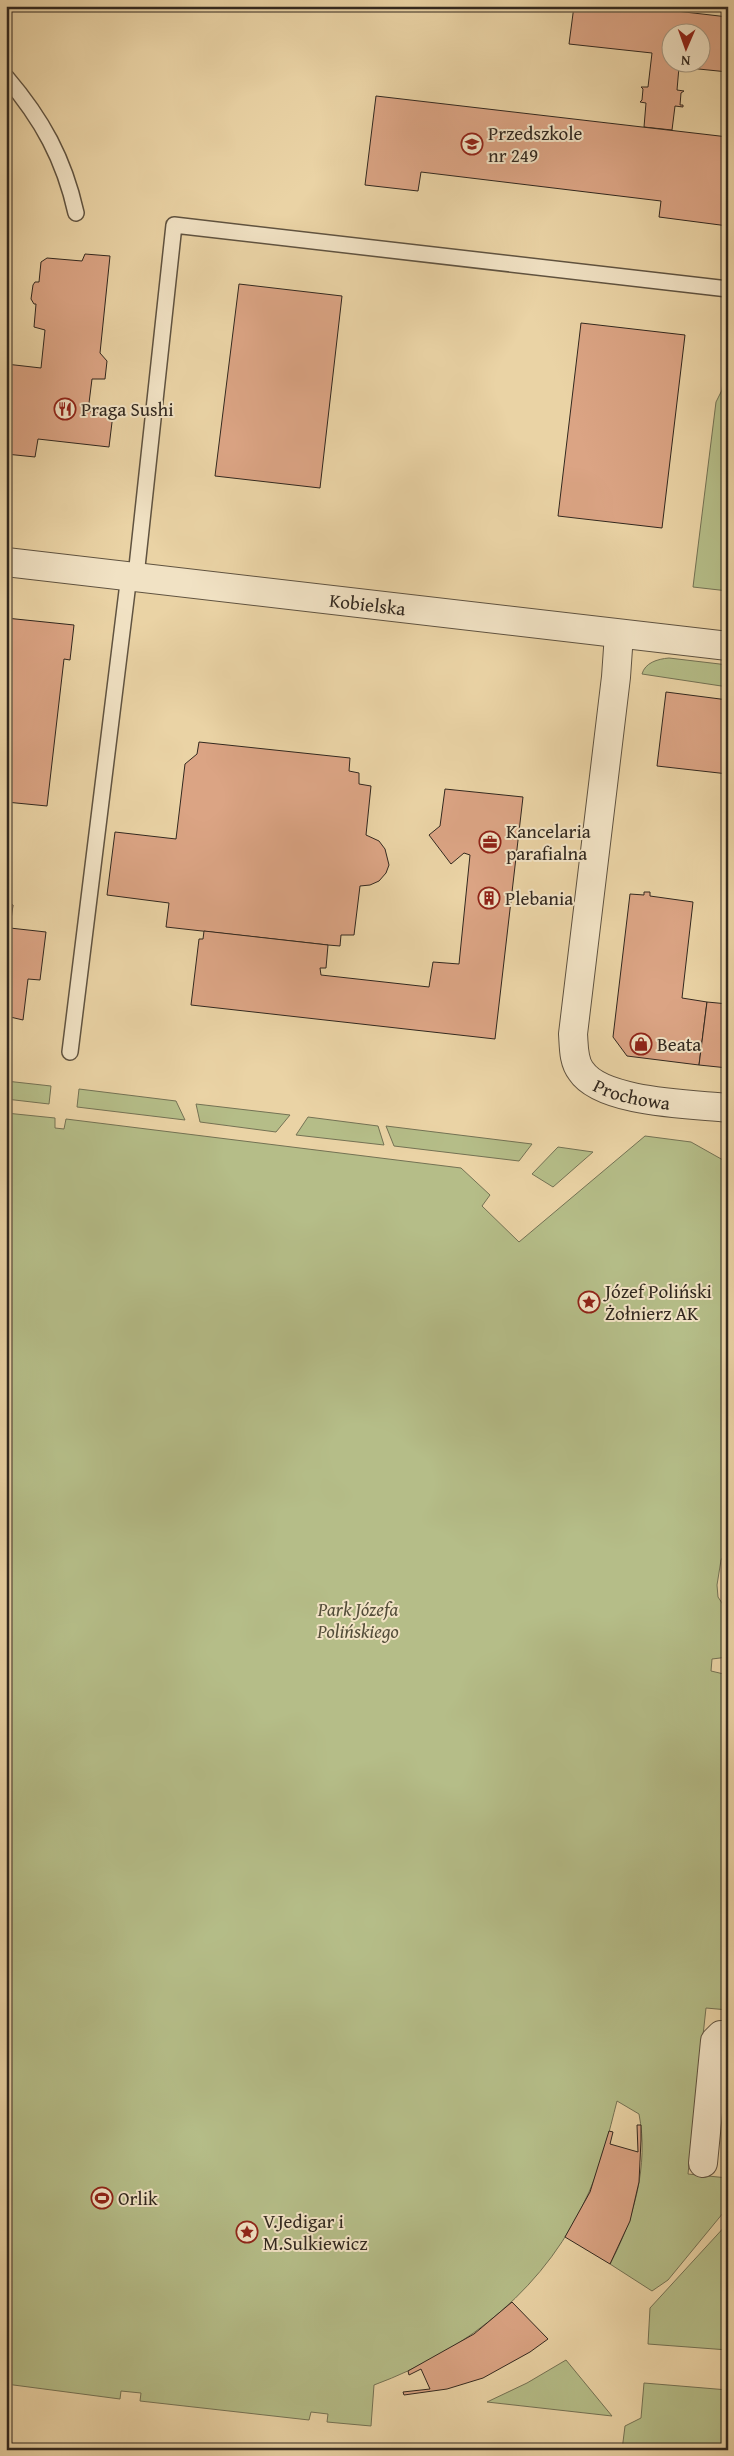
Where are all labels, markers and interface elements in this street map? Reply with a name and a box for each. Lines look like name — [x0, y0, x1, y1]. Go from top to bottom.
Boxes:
north arrow — [662, 22, 712, 72]
text: N — [680, 51, 691, 71]
place label: Przedszkole nr 249 — [488, 119, 583, 169]
school or university icon: Przedszkole nr 249 — [460, 132, 484, 156]
place label: Praga Sushi — [81, 395, 174, 423]
restaurant icon: Praga Sushi — [53, 397, 77, 421]
street label: Kobielska — [328, 586, 407, 622]
place label: Kancelaria parafialna — [506, 817, 591, 867]
office icon: Kancelaria parafialna — [478, 830, 502, 854]
place label: Plebania — [505, 884, 573, 912]
building icon: Plebania — [477, 886, 501, 910]
place label: Beata — [657, 1030, 701, 1058]
shop icon: Beata — [629, 1032, 653, 1056]
street label: Prochowa — [589, 1071, 672, 1117]
place label: Józef Poliński Żołnierz AK — [603, 1277, 712, 1327]
place icon: Józef Poliński Żołnierz AK — [577, 1290, 601, 1314]
park label: Park Józefa Polińskiego — [316, 1595, 399, 1645]
place label: Orlik — [118, 2184, 158, 2212]
sports icon: Orlik — [90, 2186, 114, 2210]
place label: V.Jedigar i M.Sulkiewicz — [263, 2207, 368, 2257]
place icon: V.Jedigar i M.Sulkiewicz — [235, 2220, 259, 2244]

